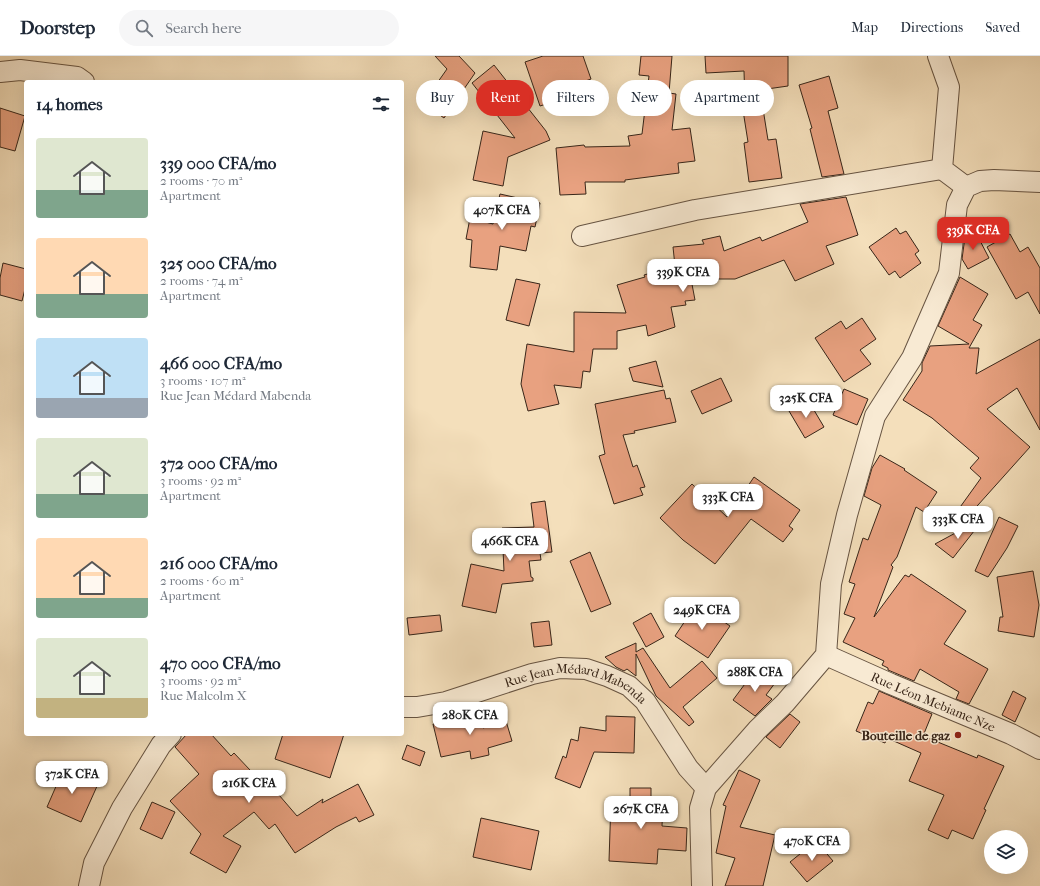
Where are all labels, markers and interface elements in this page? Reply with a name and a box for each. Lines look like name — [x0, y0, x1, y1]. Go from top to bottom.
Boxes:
search box — [119, 10, 399, 46]
text: Doorstep — [20, 17, 95, 39]
icon: search — [133, 17, 155, 39]
text: Search here — [165, 19, 241, 37]
text: Map — [851, 19, 878, 36]
text: Directions — [900, 19, 963, 36]
text: Saved — [985, 19, 1020, 36]
chip: Buy — [416, 80, 468, 116]
chip: Rent — [476, 80, 534, 116]
chip: Filters — [542, 80, 609, 116]
chip: New — [617, 80, 672, 116]
chip: Apartment — [680, 80, 774, 116]
icon: filters — [370, 93, 392, 115]
text: 14 homes — [36, 94, 103, 114]
text: 339 000 CFA/mo — [160, 153, 276, 173]
icon: home — [68, 154, 116, 202]
text: 2 rooms · 70 m² — [160, 173, 243, 188]
text: Apartment — [160, 188, 221, 203]
pin: 407K CFA — [461, 197, 543, 231]
text: 407K CFA — [473, 202, 531, 217]
pin: 339K CFA — [932, 217, 1014, 251]
text: 339K CFA — [946, 222, 1000, 237]
text: 325 000 CFA/mo — [160, 253, 277, 273]
icon: home — [68, 254, 116, 302]
pin: 339K CFA — [642, 259, 724, 293]
text: 339K CFA — [656, 264, 710, 279]
text: 2 rooms · 74 m² — [160, 273, 243, 288]
text: Apartment — [160, 288, 221, 303]
text: 466 000 CFA/mo — [160, 353, 282, 373]
icon: home — [68, 354, 116, 402]
text: 3 rooms · 107 m² — [160, 373, 246, 388]
pin: 325K CFA — [765, 385, 847, 419]
text: Rue Jean Médard Mabenda — [160, 388, 311, 403]
text: 325K CFA — [779, 390, 833, 405]
text: 372 000 CFA/mo — [160, 453, 277, 473]
icon: home — [68, 454, 116, 502]
text: 3 rooms · 92 m² — [160, 473, 241, 488]
pin: 333K CFA — [687, 484, 769, 518]
text: Apartment — [160, 488, 221, 503]
text: 333K CFA — [702, 489, 754, 504]
pin: 333K CFA — [917, 506, 999, 540]
text: 333K CFA — [932, 511, 984, 526]
pin: 466K CFA — [469, 528, 551, 562]
text: 466K CFA — [481, 533, 539, 548]
text: 216 000 CFA/mo — [160, 553, 278, 573]
icon: home — [68, 554, 116, 602]
text: 2 rooms · 60 m² — [160, 573, 243, 588]
text: Apartment — [160, 588, 221, 603]
pin: 249K CFA — [661, 597, 743, 631]
text: 249K CFA — [673, 602, 731, 617]
text: 470 000 CFA/mo — [160, 653, 281, 673]
icon: home — [68, 654, 116, 702]
pin: 288K CFA — [714, 659, 796, 693]
street label: Rue Jean Médard Mabenda — [502, 660, 651, 707]
text: 288K CFA — [727, 664, 783, 679]
street label: Rue Léon Mebiame Nze — [869, 669, 998, 734]
text: 3 rooms · 92 m² — [160, 673, 241, 688]
text: Rue Malcolm X — [160, 688, 247, 703]
pin: 280K CFA — [429, 702, 511, 736]
text: 280K CFA — [442, 707, 498, 722]
place label: Bouteille de gaz — [862, 728, 950, 744]
marker: Bouteille de gaz — [953, 730, 963, 740]
pin: 372K CFA — [31, 761, 113, 795]
text: 372K CFA — [45, 766, 99, 781]
pin: 216K CFA — [208, 770, 290, 804]
text: 216K CFA — [222, 775, 276, 790]
pin: 267K CFA — [600, 796, 682, 830]
text: 267K CFA — [613, 801, 669, 816]
pin: 470K CFA — [771, 828, 853, 862]
map controls — [984, 830, 1028, 874]
button: layers — [984, 830, 1028, 874]
text: 470K CFA — [784, 833, 840, 848]

